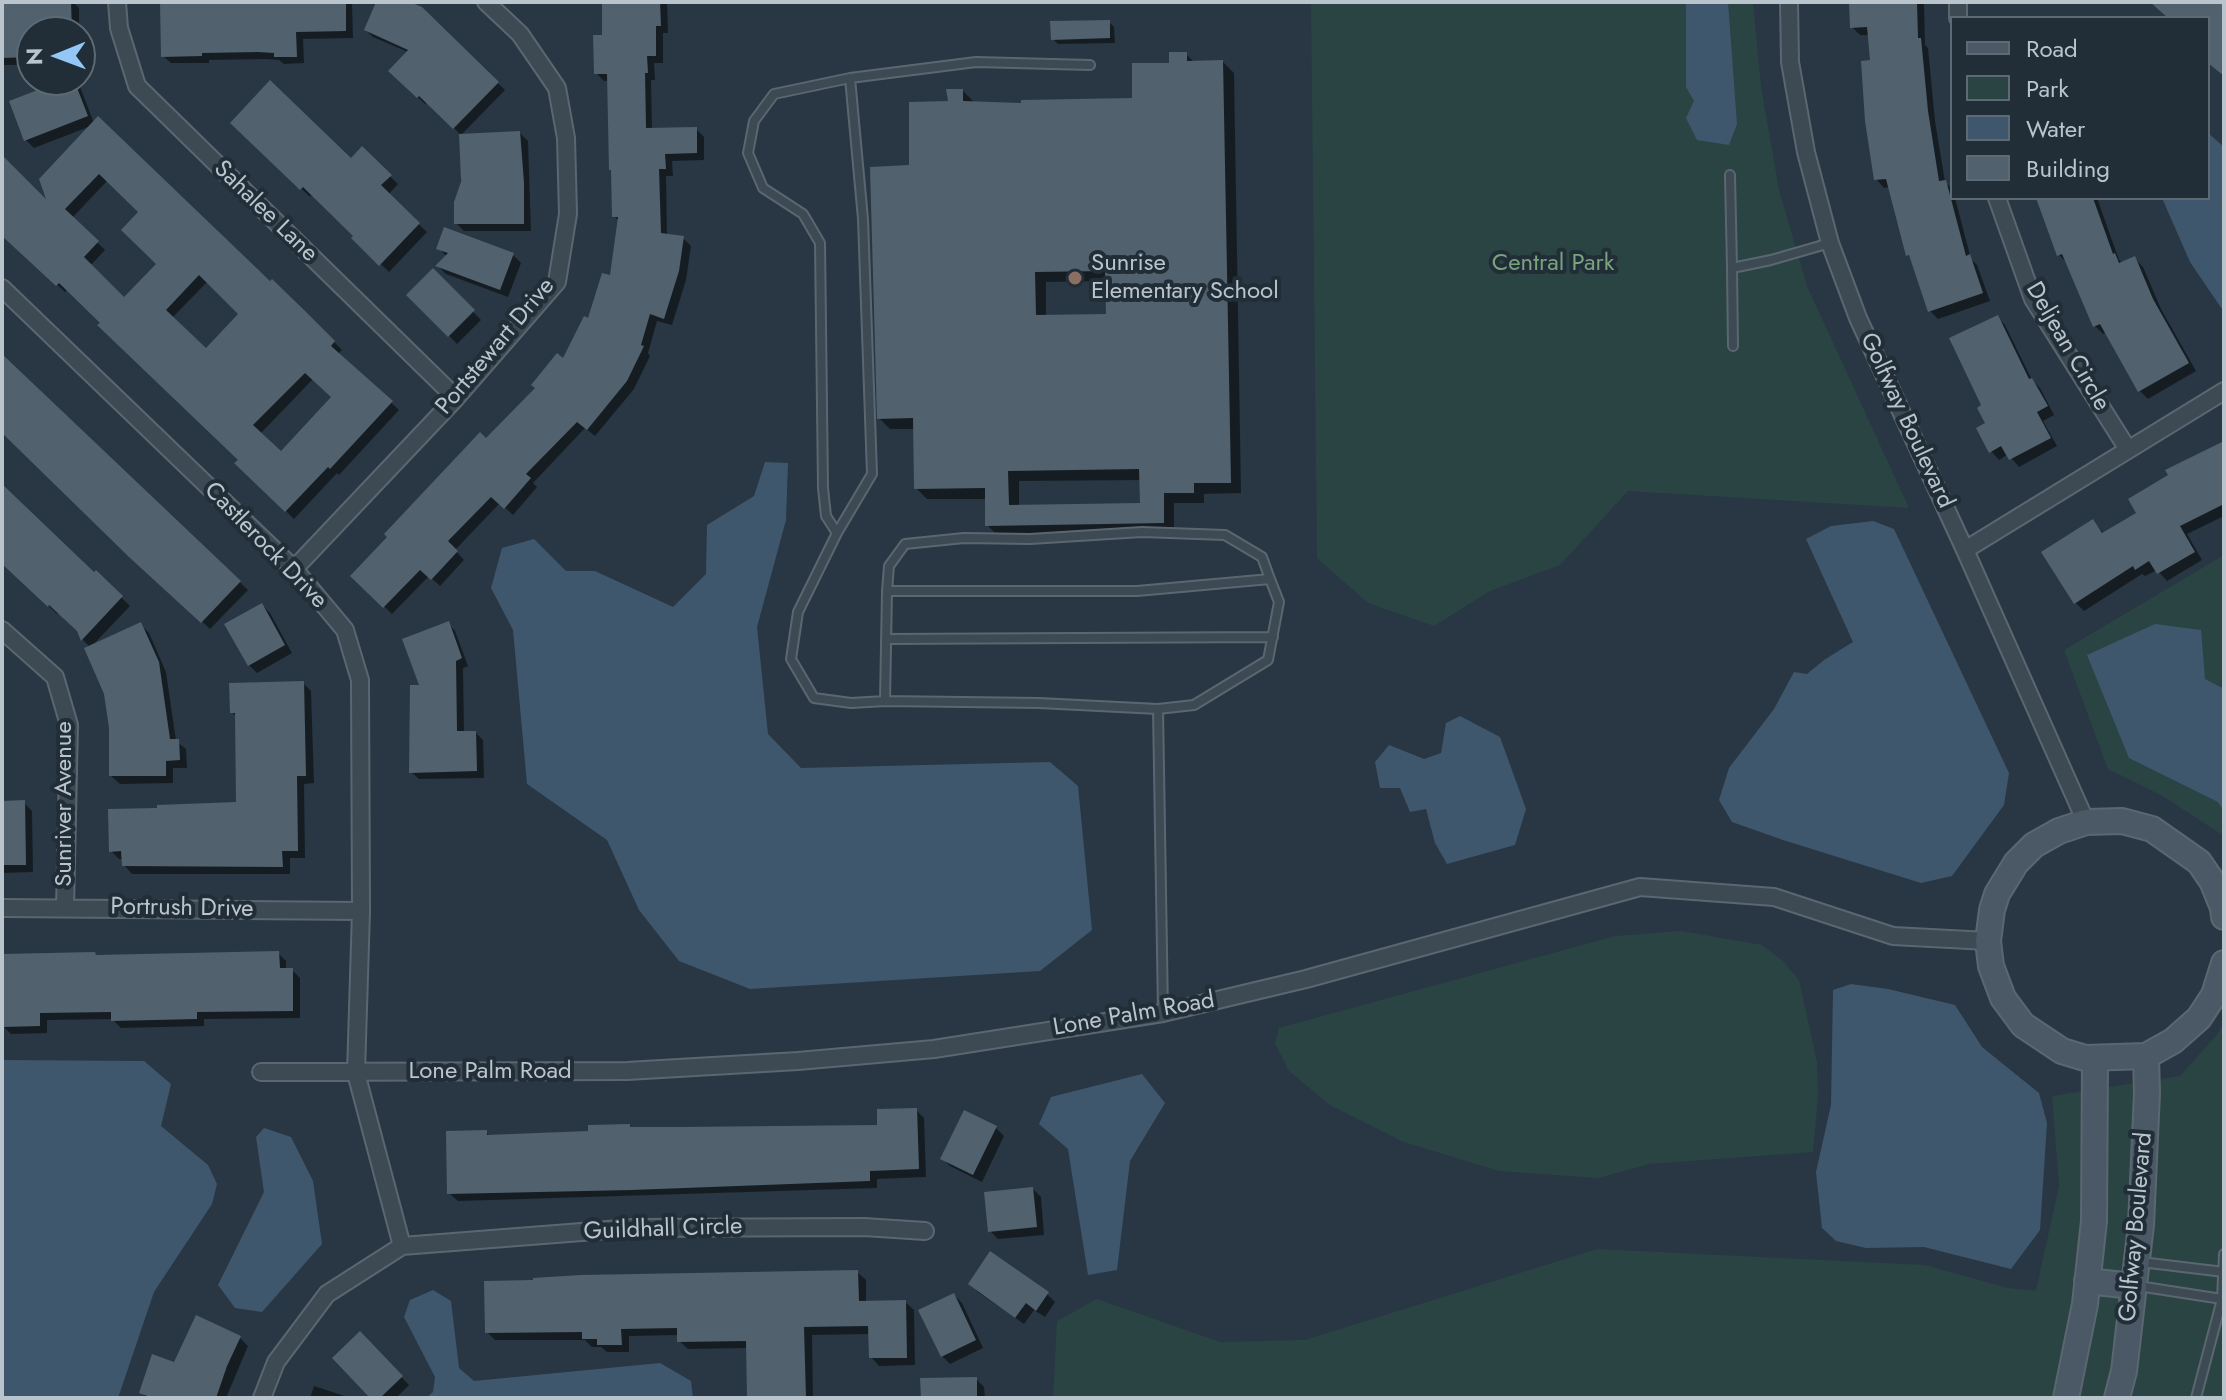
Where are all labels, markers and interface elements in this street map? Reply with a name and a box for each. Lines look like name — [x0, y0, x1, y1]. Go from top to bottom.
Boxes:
north arrow — [16, 16, 96, 96]
legend — [1950, 16, 2210, 200]
text: Road — [2026, 31, 2078, 66]
text: N — [18, 47, 50, 65]
text: Park — [2026, 71, 2069, 106]
text: Water — [2026, 111, 2085, 146]
text: Building — [2026, 151, 2110, 186]
street label: Sahalee Lane — [207, 155, 323, 269]
place label: Sunrise Elementary School — [1091, 250, 1279, 306]
park label: Central Park — [1492, 250, 1614, 278]
marker: Sunrise Elementary School — [1066, 269, 1084, 287]
street label: Portstewart Drive — [431, 273, 561, 421]
street label: Deljean Circle — [2019, 278, 2115, 416]
street label: Golfway Boulevard — [1853, 329, 1959, 513]
street label: Castlerock Drive — [197, 477, 333, 615]
street label: Sunriver Avenue — [51, 721, 79, 887]
street label: Portrush Drive — [110, 893, 254, 925]
street label: Lone Palm Road — [1051, 987, 1217, 1043]
street label: Lone Palm Road — [408, 1058, 572, 1086]
street label: Golfway Boulevard — [2114, 1131, 2160, 1323]
street label: Guildhall Circle — [583, 1213, 743, 1247]

